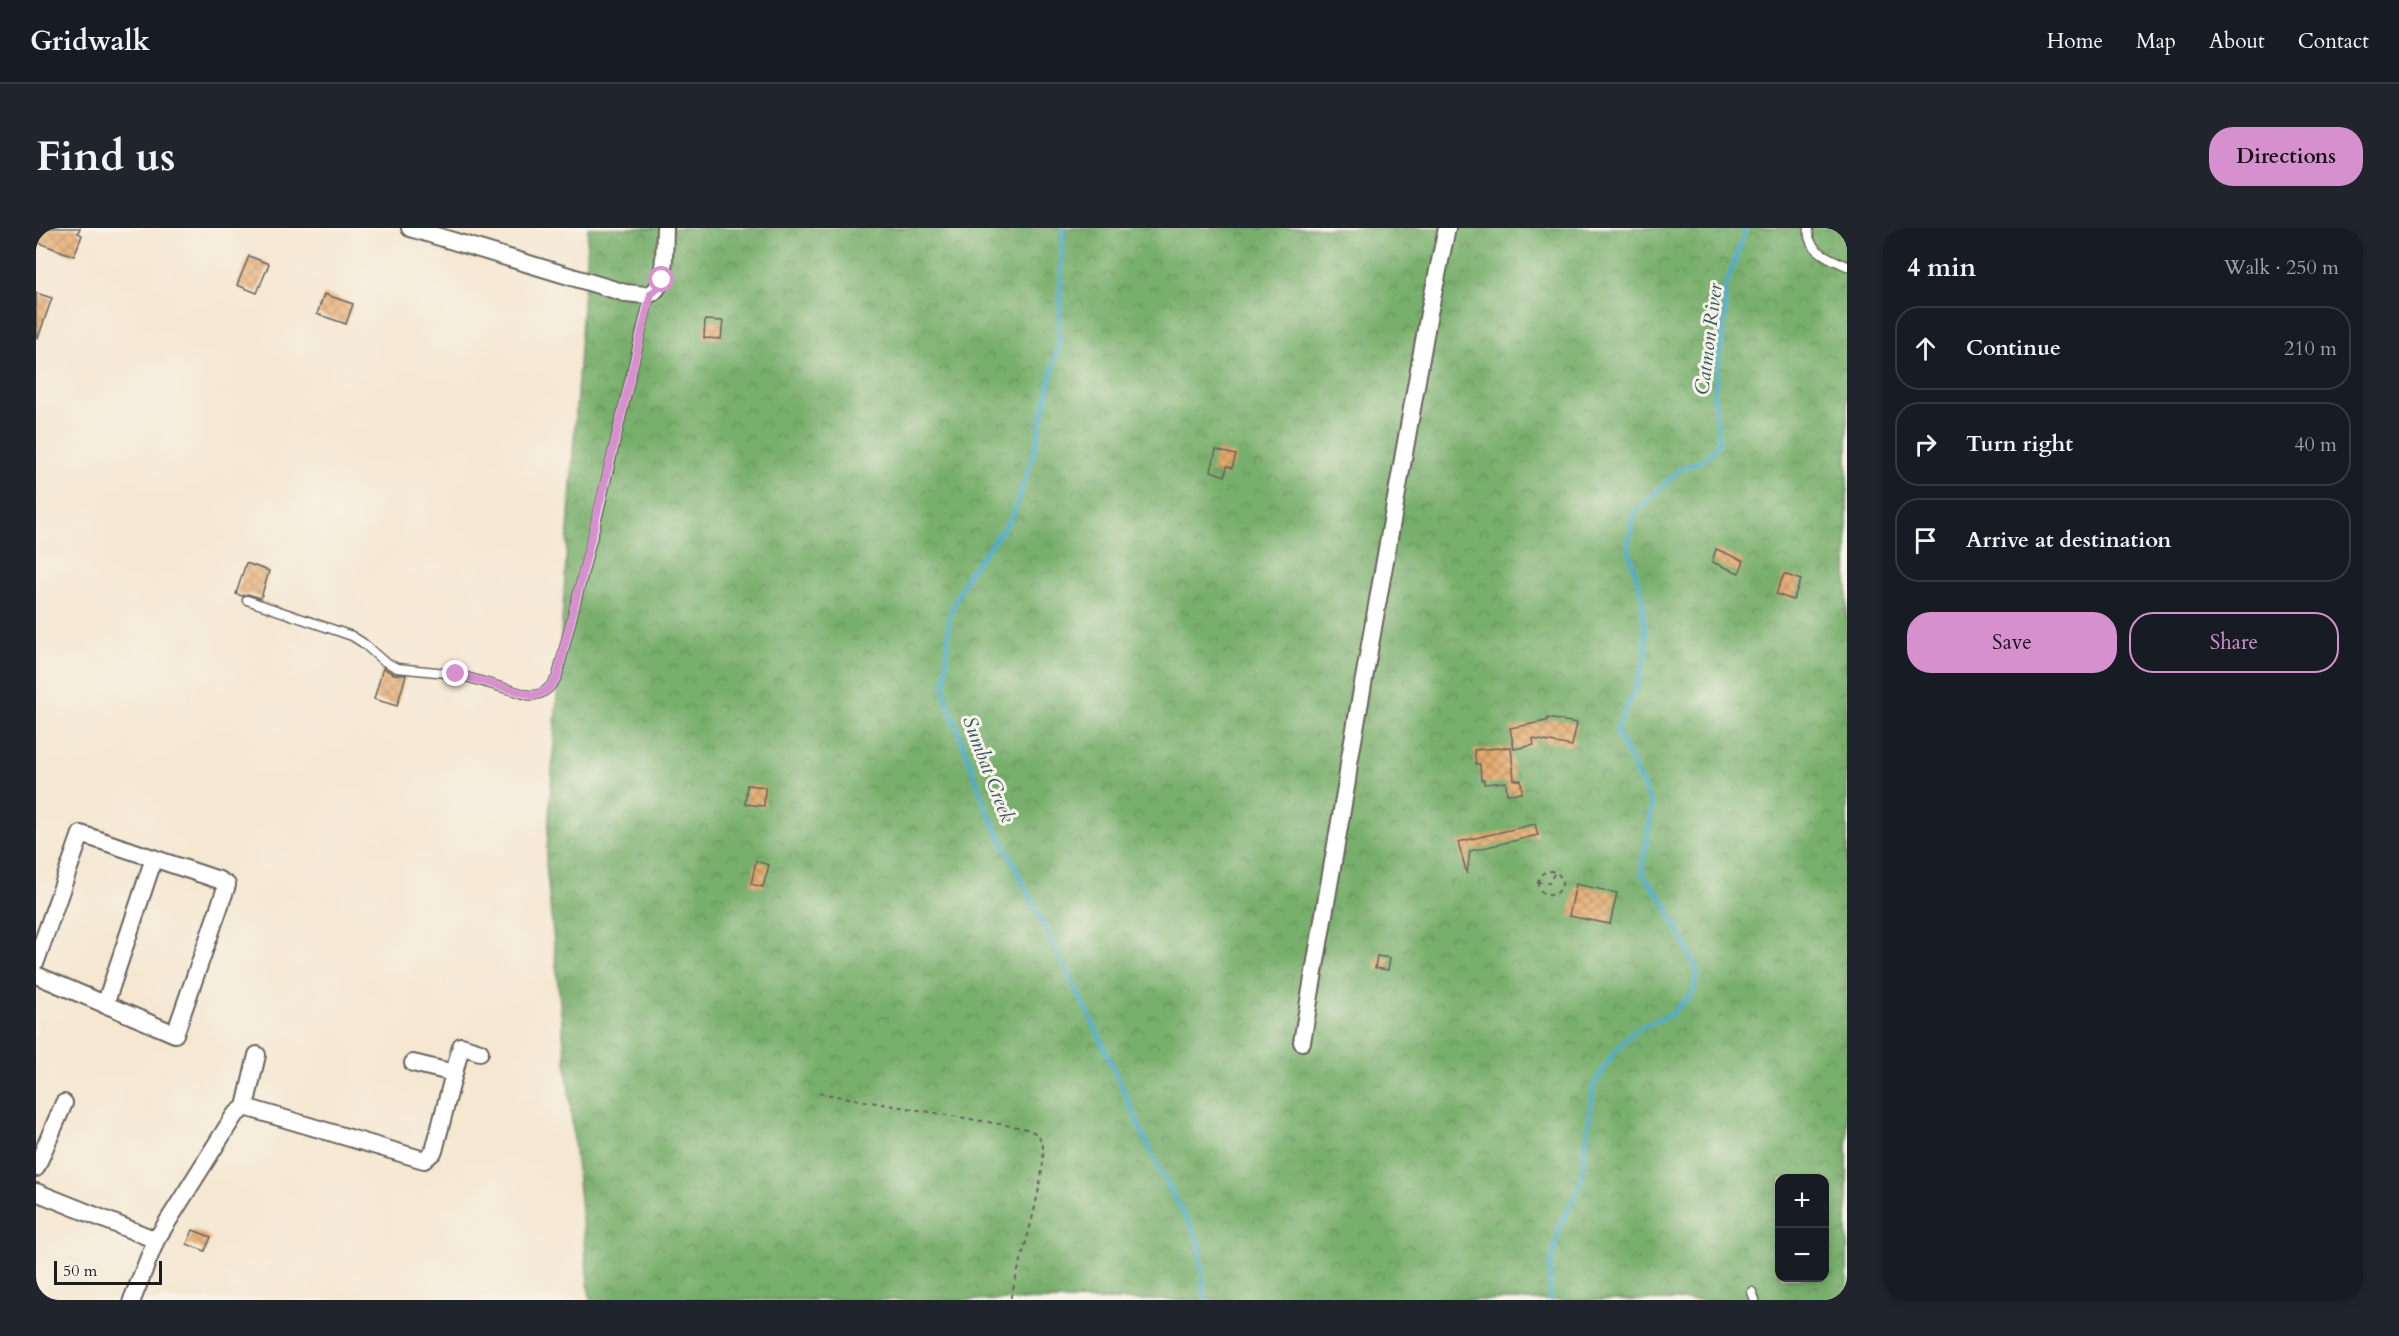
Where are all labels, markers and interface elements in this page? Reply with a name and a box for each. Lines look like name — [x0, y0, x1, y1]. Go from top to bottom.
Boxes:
text: Gridwalk — [30, 22, 150, 60]
text: Home — [2047, 27, 2103, 56]
text: Map — [2136, 27, 2176, 56]
text: About — [2209, 27, 2265, 56]
text: Contact — [2298, 27, 2369, 56]
button: Directions — [2209, 127, 2363, 186]
text: Find us — [36, 128, 176, 185]
text: 4 min — [1907, 250, 1976, 285]
text: Walk · 250 m — [2224, 254, 2339, 281]
route start — [648, 266, 674, 292]
water label: Catmon River — [1688, 280, 1729, 396]
icon: ahead — [1909, 332, 1942, 365]
text: Continue — [1966, 333, 2061, 363]
text: 210 m — [2284, 335, 2337, 362]
icon: right — [1909, 428, 1942, 461]
text: Turn right — [1966, 429, 2073, 459]
text: 40 m — [2294, 431, 2337, 458]
icon: arrive — [1909, 524, 1942, 557]
text: Arrive at destination — [1966, 525, 2171, 555]
button: Save — [1907, 612, 2117, 673]
button: Share — [2129, 612, 2339, 673]
route end — [442, 660, 468, 686]
water label: Sumbat Creek — [956, 712, 1021, 826]
map controls — [1775, 1174, 1829, 1282]
button: + — [1775, 1174, 1829, 1228]
button: − — [1775, 1228, 1829, 1282]
scale bar — [54, 1258, 162, 1286]
text: 50 m — [63, 1260, 97, 1282]

